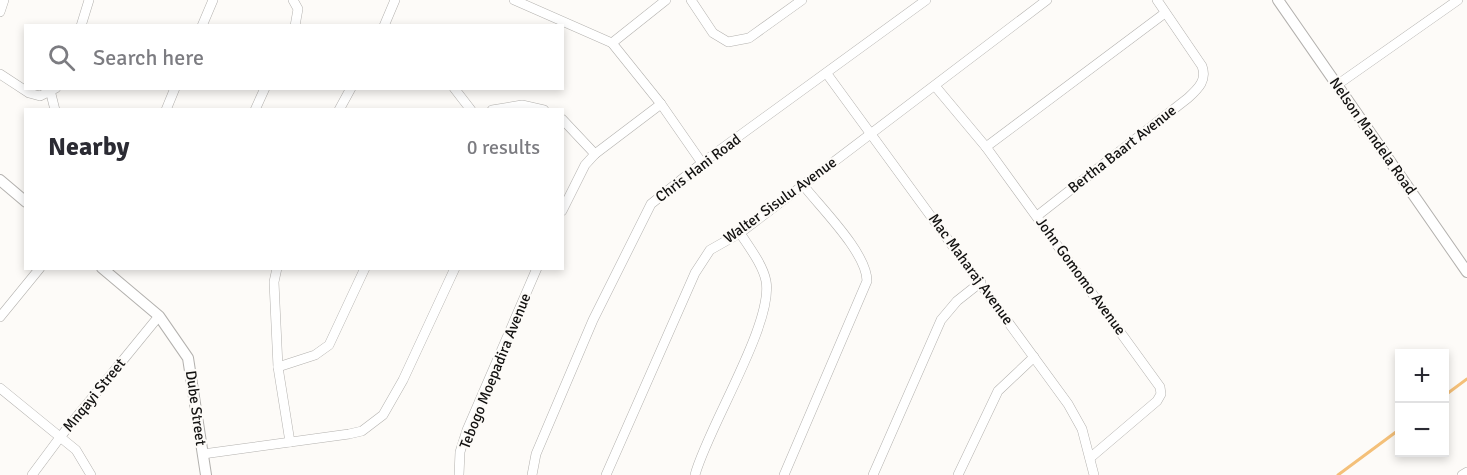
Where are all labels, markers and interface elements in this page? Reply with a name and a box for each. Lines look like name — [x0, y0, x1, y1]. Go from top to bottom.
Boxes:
search box — [24, 24, 564, 90]
icon: search — [45, 41, 78, 74]
text: Search here — [93, 44, 204, 71]
street label: Nelson Mandela Road — [1326, 74, 1420, 198]
street label: Bertha Baart Avenue — [1064, 101, 1180, 197]
street label: Chris Hani Road — [652, 130, 744, 206]
text: Nearby — [48, 131, 129, 163]
text: 0 results — [467, 135, 540, 160]
street label: Walter Sisulu Avenue — [720, 153, 840, 247]
street label: Mac Maharaj Avenue — [925, 210, 1017, 328]
street label: John Gomomo Avenue — [1032, 214, 1130, 338]
street label: Tebogo Moepadira Avenue — [455, 290, 535, 452]
map controls — [1395, 349, 1449, 457]
button: + — [1395, 349, 1449, 403]
street label: Mnqayi Street — [59, 355, 129, 435]
street label: Dube Street — [182, 369, 210, 447]
button: − — [1395, 403, 1449, 457]

